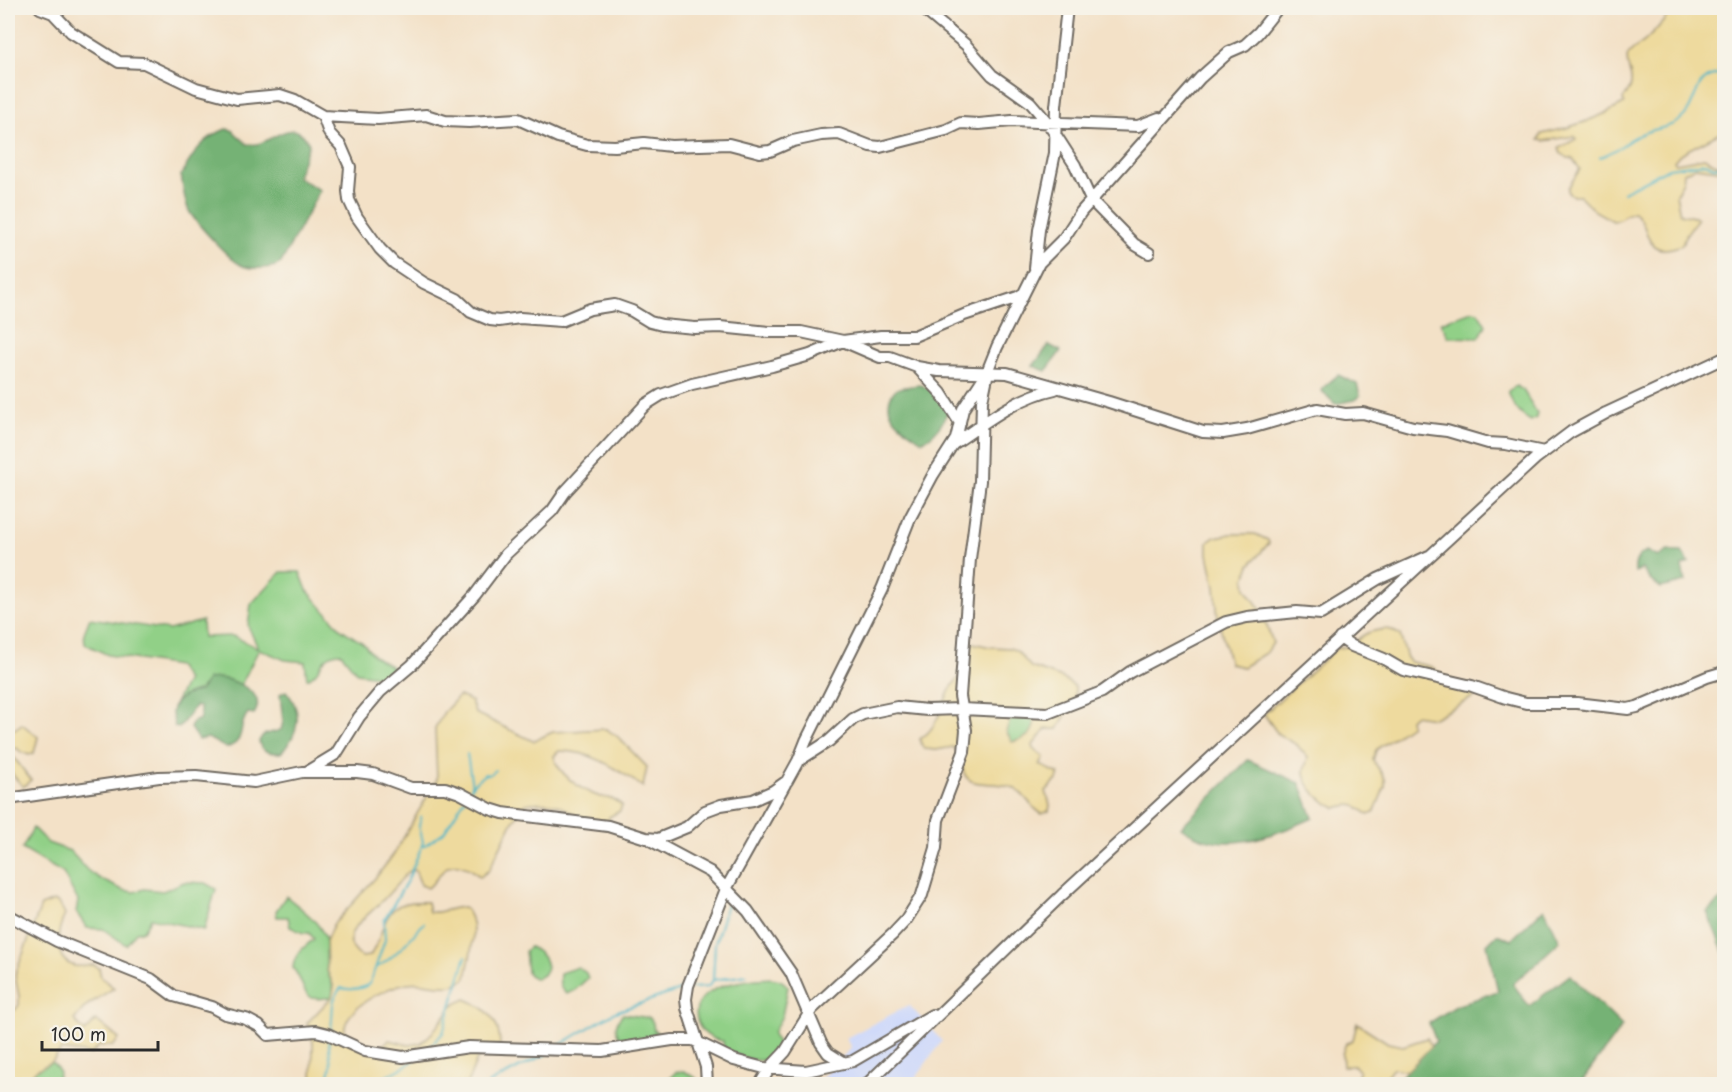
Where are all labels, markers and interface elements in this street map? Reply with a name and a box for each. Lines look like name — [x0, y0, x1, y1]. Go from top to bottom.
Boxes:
scale bar — [42, 1014, 158, 1052]
text: 100 m — [51, 1020, 106, 1047]

